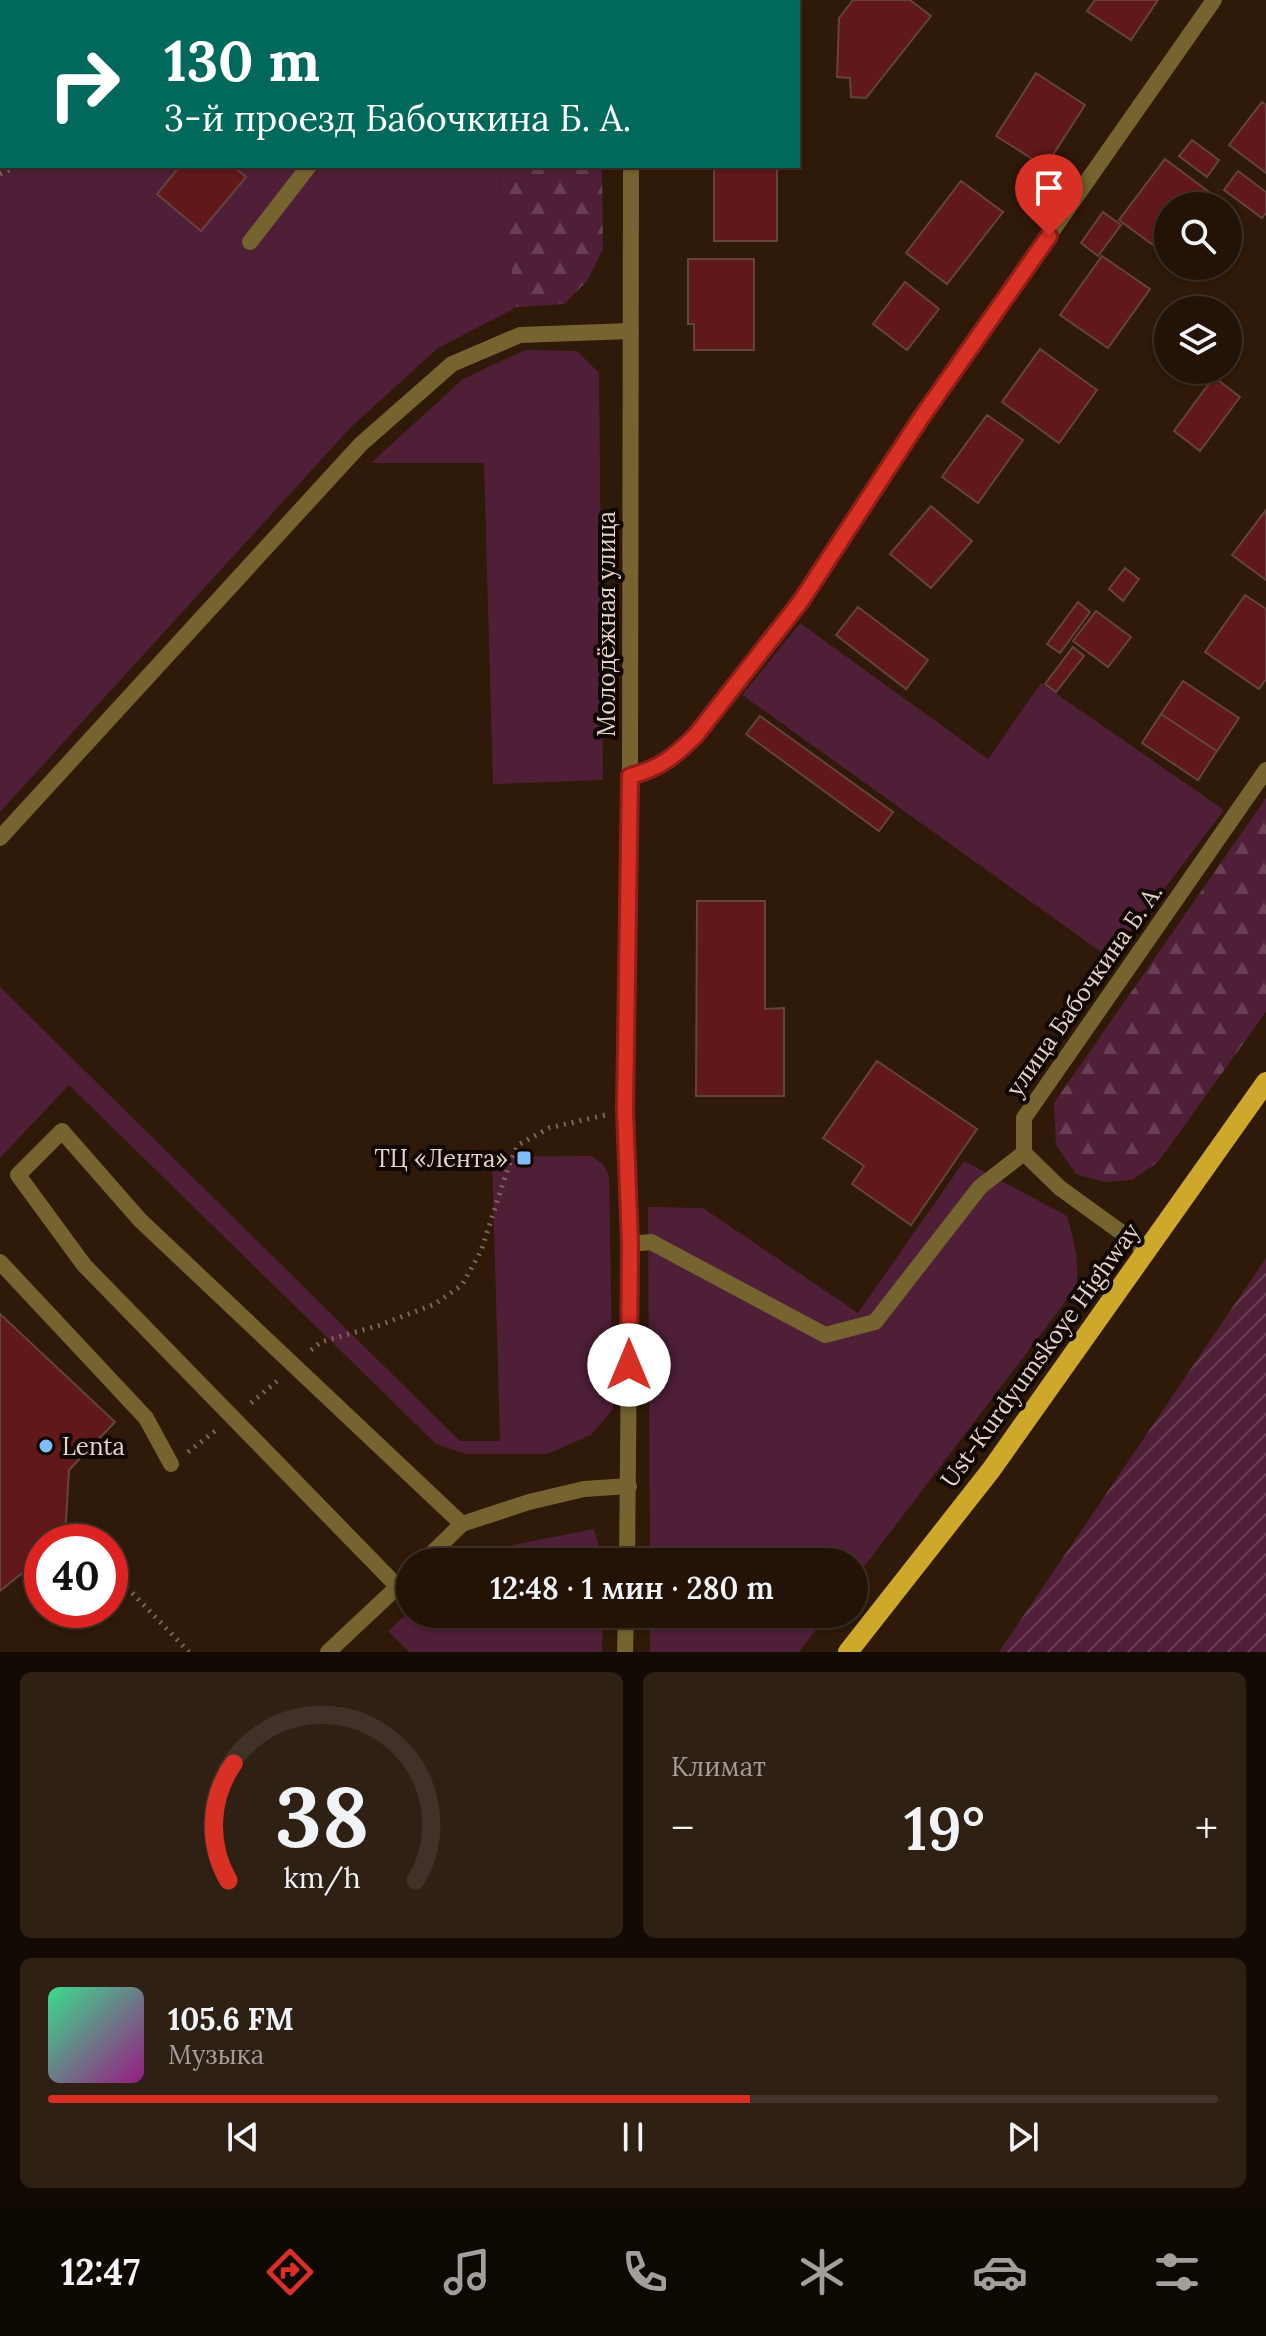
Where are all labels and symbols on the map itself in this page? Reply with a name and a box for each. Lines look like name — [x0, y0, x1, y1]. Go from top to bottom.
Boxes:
pin — [1015, 154, 1083, 236]
street label: Молодёжная улица — [591, 511, 622, 737]
street label: улица Бабочкина Б. А. — [999, 878, 1169, 1102]
place label: ТЦ «Лента» — [374, 1143, 508, 1174]
marker: ТЦ «Лента» — [515, 1149, 533, 1167]
street label: Ust-Kurdyumskoye Highway — [934, 1216, 1147, 1493]
position arrow — [587, 1323, 671, 1407]
place label: Lenta — [62, 1431, 125, 1462]
marker: Lenta — [37, 1437, 55, 1455]
speed limit sign: 40 — [24, 1524, 128, 1628]

